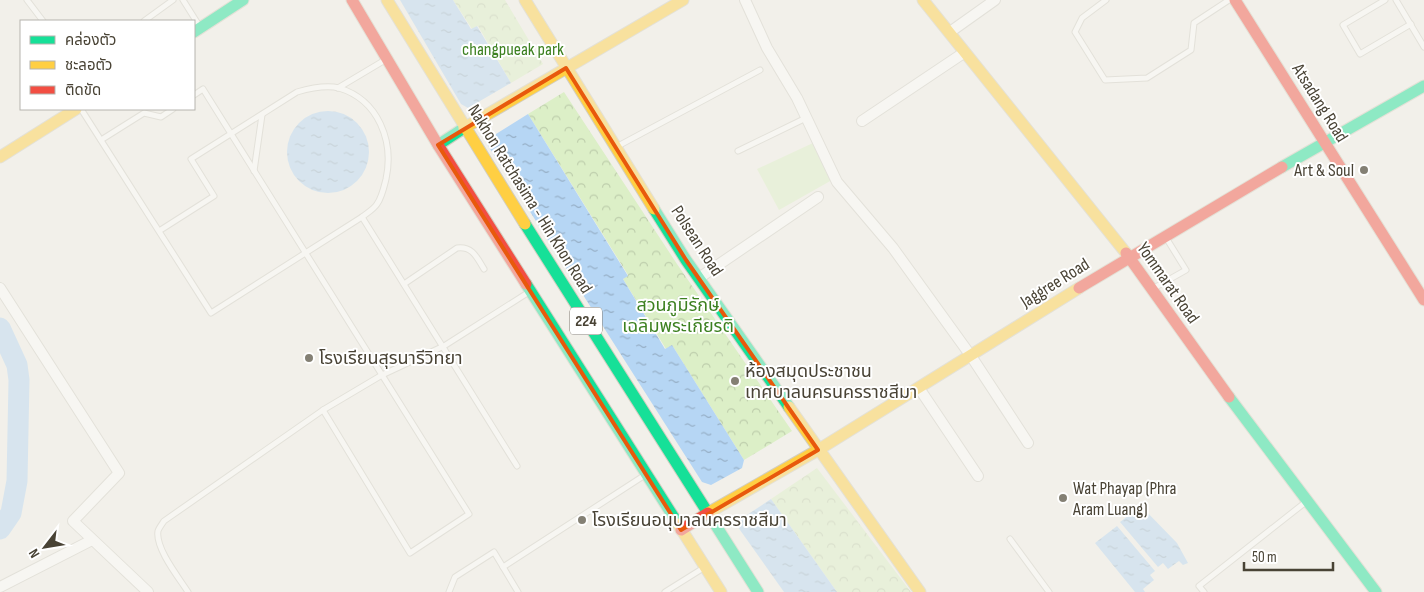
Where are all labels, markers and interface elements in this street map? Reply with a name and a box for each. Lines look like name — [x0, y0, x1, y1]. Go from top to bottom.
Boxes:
legend — [20, 20, 195, 110]
text: คล่องตัว — [65, 31, 116, 50]
park label: changpueak park — [462, 39, 564, 60]
text: ชะลอตัว — [65, 56, 112, 75]
street label: Atsadang Road — [1287, 59, 1352, 146]
text: ติดขัด — [65, 81, 101, 100]
street label: Nakhon Ratchasima - Hin Khon Road — [463, 101, 597, 297]
place label: Art & Soul — [1293, 160, 1354, 181]
marker: Art & Soul — [1358, 164, 1370, 176]
street label: Polsean Road — [667, 202, 727, 280]
street label: Yommarat Road — [1132, 238, 1204, 328]
street label: Jaggree Road — [1016, 254, 1093, 313]
park label: สวนภูมิรักษ์ เฉลิมพระเกียรติ — [622, 295, 734, 337]
road number: 224 — [570, 308, 602, 334]
place label: โรงเรียนสุรนารีวิทยา — [319, 348, 462, 369]
marker: โรงเรียนสุรนารีวิทยา — [303, 352, 315, 364]
place label: ห้องสมุดประชาชน เทศบาลนครนครราชสีมา — [745, 361, 917, 403]
marker: ห้องสมุดประชาชน เทศบาลนครนครราชสีมา — [729, 375, 741, 387]
place label: Wat Phayap (Phra Aram Luang) — [1072, 478, 1177, 520]
marker: Wat Phayap (Phra Aram Luang) — [1057, 492, 1069, 504]
place label: โรงเรียนอนุบาลนครราชสีมา — [592, 510, 787, 531]
marker: โรงเรียนอนุบาลนครราชสีมา — [576, 514, 588, 526]
north arrow — [20, 522, 70, 572]
scale bar — [1244, 540, 1333, 572]
text: N — [25, 546, 43, 561]
text: 50 m — [1252, 548, 1277, 567]

